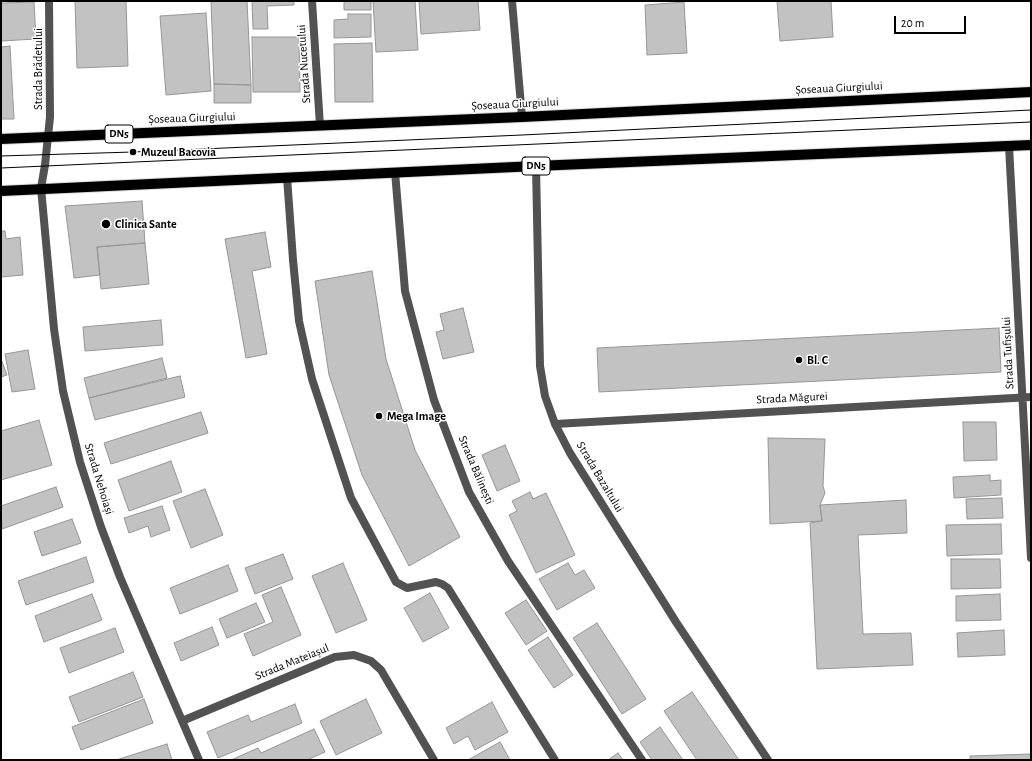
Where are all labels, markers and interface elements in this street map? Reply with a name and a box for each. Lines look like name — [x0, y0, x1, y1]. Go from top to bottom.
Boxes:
scale bar — [896, 8, 968, 34]
text: 20 m — [901, 17, 924, 29]
street label: Strada Nucetului — [294, 24, 314, 104]
street label: Strada Brădetului — [31, 28, 45, 110]
street label: Șoseaua Giurgiului — [795, 79, 883, 97]
street label: Șoseaua Giurgiului — [471, 95, 559, 113]
street label: Șoseaua Giurgiului — [148, 109, 236, 127]
road number: DN5 — [105, 125, 133, 143]
place label: Muzeul Bacovia — [141, 145, 216, 159]
marker: Muzeul Bacovia — [128, 147, 138, 157]
road number: DN5 — [522, 157, 550, 175]
place label: Clinica Sante — [115, 217, 177, 231]
marker: Clinica Sante — [100, 218, 112, 230]
street label: Strada Tufișului — [999, 316, 1017, 390]
place label: Bl. C — [807, 353, 828, 367]
marker: Bl. C — [794, 355, 804, 365]
street label: Strada Măgurei — [756, 389, 828, 407]
place label: Mega Image — [387, 409, 446, 423]
marker: Mega Image — [374, 411, 384, 421]
street label: Strada Bălinești — [455, 433, 497, 507]
street label: Strada Bazaltului — [573, 439, 627, 515]
street label: Strada Nehoiași — [81, 442, 117, 516]
street label: Strada Mateiașul — [253, 641, 331, 683]

